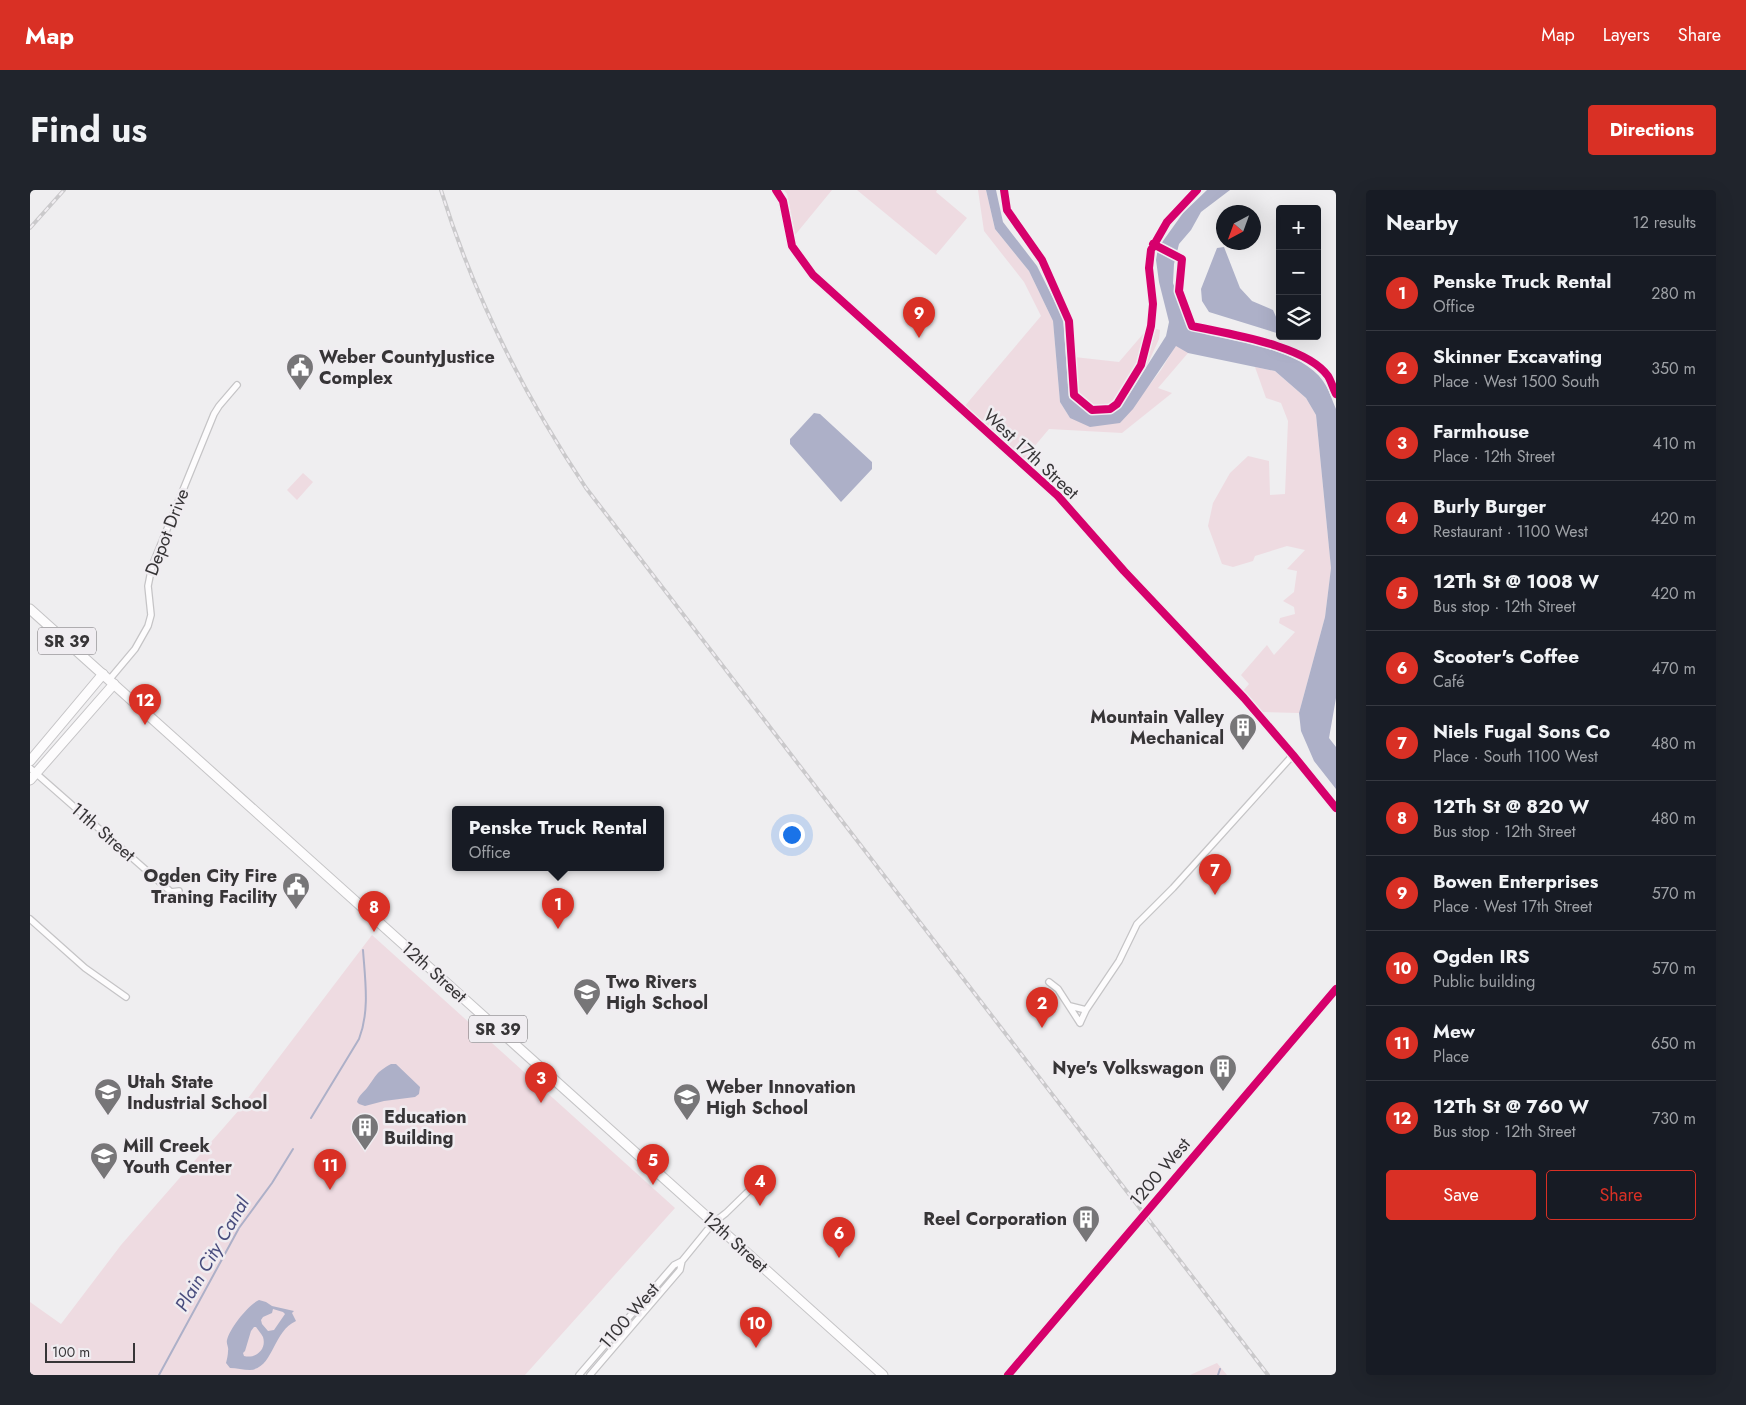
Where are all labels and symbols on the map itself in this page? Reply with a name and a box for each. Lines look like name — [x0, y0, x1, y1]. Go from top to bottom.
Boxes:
north arrow — [1216, 205, 1261, 250]
pin: 9 — [903, 297, 935, 338]
place label: Weber CountyJustice Complex — [319, 344, 495, 391]
public building icon: Weber CountyJustice Complex — [285, 352, 315, 391]
street label: West 17th Street — [977, 403, 1085, 506]
street label: Depot Drive — [138, 485, 196, 579]
road number: SR 39 — [38, 628, 96, 654]
pin: 12 — [129, 684, 161, 725]
place label: Mountain Valley Mechanical — [1090, 704, 1225, 751]
building icon: Mountain Valley Mechanical — [1228, 712, 1258, 751]
street label: 11th Street — [65, 796, 142, 868]
your location — [779, 822, 805, 848]
pin: 7 — [1199, 854, 1231, 895]
place label: Ogden City Fire Traning Facility — [144, 863, 278, 910]
public building icon: Ogden City Fire Traning Facility — [281, 871, 311, 910]
pin: 1 — [542, 888, 574, 929]
pin: 8 — [358, 891, 390, 932]
street label: 12th Street — [395, 935, 473, 1009]
place label: Two Rivers High School — [606, 969, 708, 1016]
school or university icon: Two Rivers High School — [572, 977, 602, 1016]
pin: 2 — [1026, 987, 1058, 1028]
road number: SR 39 — [469, 1016, 527, 1042]
building icon: Nye's Volkswagon — [1208, 1053, 1238, 1092]
place label: Nye's Volkswagon — [1052, 1055, 1204, 1081]
pin: 3 — [525, 1062, 557, 1103]
place label: Utah State Industrial School — [127, 1069, 267, 1116]
place label: Weber Innovation High School — [706, 1074, 856, 1121]
school or university icon: Utah State Industrial School — [93, 1077, 123, 1116]
school or university icon: Weber Innovation High School — [672, 1082, 702, 1121]
place label: Education Building — [384, 1104, 467, 1151]
building icon: Education Building — [350, 1112, 380, 1151]
street label: 1200 West — [1124, 1132, 1197, 1212]
place label: Mill Creek Youth Center — [122, 1133, 233, 1180]
school or university icon: Mill Creek Youth Center — [89, 1141, 119, 1180]
pin: 5 — [637, 1144, 669, 1185]
pin: 11 — [314, 1149, 346, 1190]
pin: 4 — [744, 1165, 776, 1206]
water label: Plain City Canal — [168, 1191, 256, 1316]
building icon: Reel Corporation — [1071, 1204, 1101, 1243]
street label: 12th Street — [696, 1205, 774, 1279]
place label: Reel Corporation — [923, 1206, 1067, 1232]
pin: 6 — [823, 1217, 855, 1258]
street label: 1100 West — [593, 1277, 666, 1355]
pin: 10 — [740, 1307, 772, 1348]
scale bar — [45, 1340, 135, 1363]

